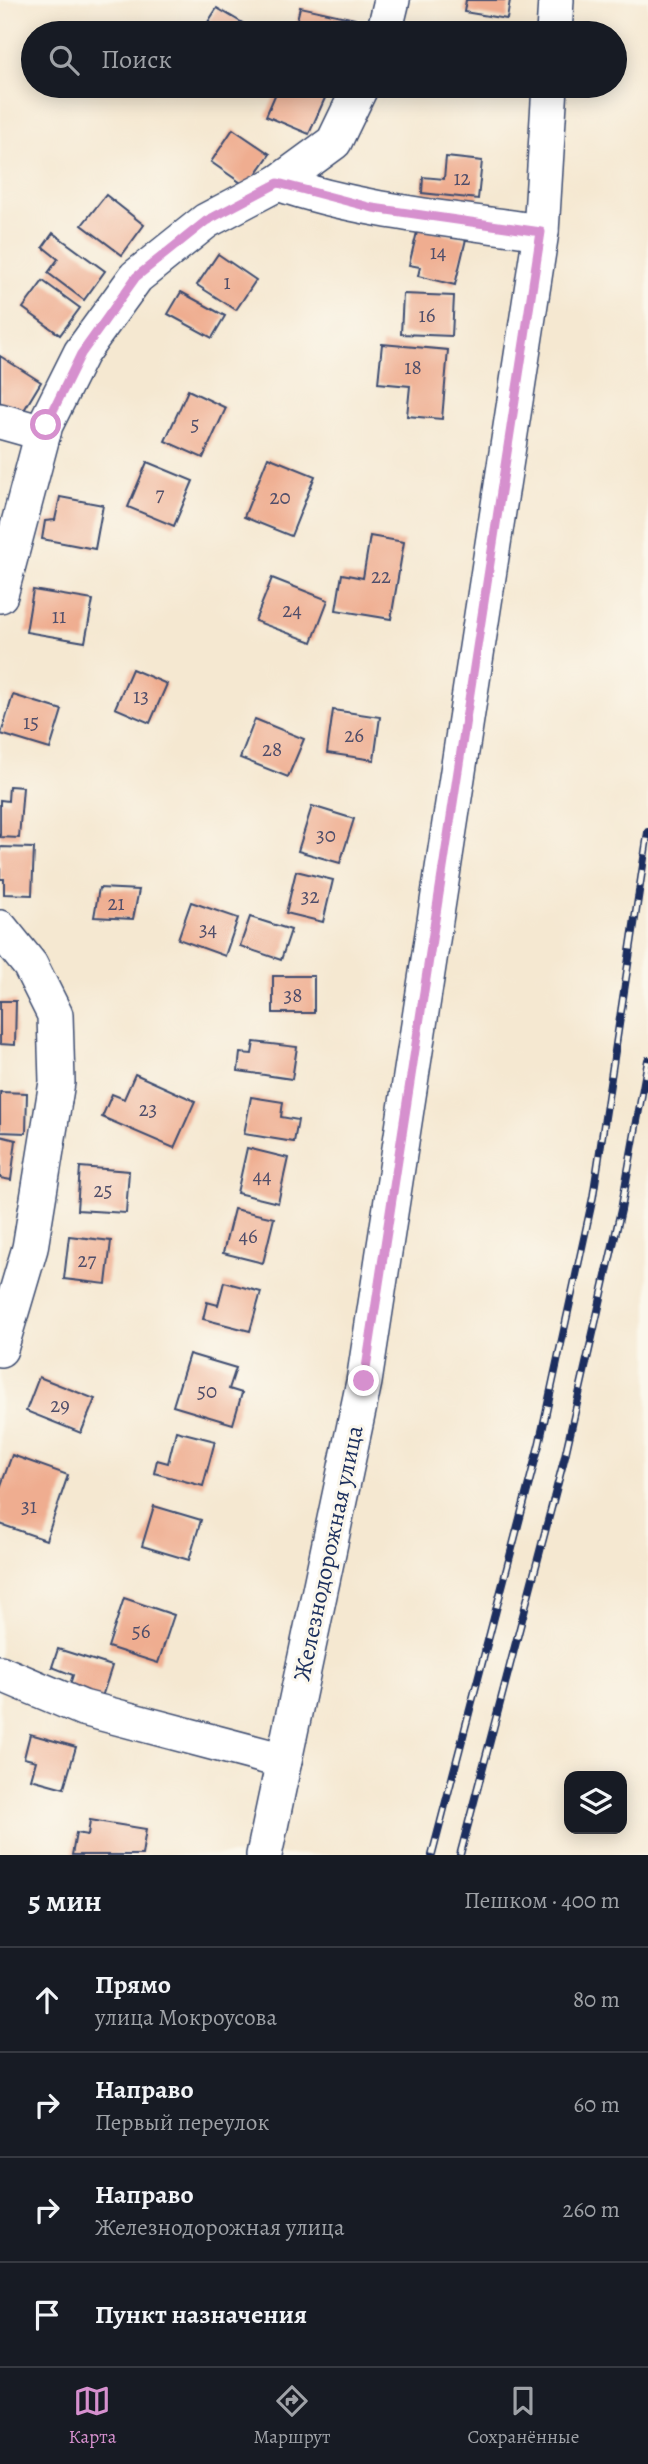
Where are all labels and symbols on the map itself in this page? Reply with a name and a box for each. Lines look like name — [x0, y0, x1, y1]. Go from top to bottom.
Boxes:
house number: 12 — [453, 164, 471, 192]
house number: 14 — [430, 238, 446, 266]
house number: 1 — [223, 268, 231, 296]
house number: 16 — [419, 301, 436, 329]
house number: 18 — [404, 353, 422, 381]
route start — [30, 409, 61, 440]
house number: 5 — [190, 410, 200, 438]
house number: 7 — [156, 480, 165, 508]
house number: 20 — [269, 483, 291, 511]
house number: 22 — [371, 562, 391, 590]
house number: 24 — [282, 596, 302, 624]
house number: 11 — [52, 602, 66, 630]
house number: 13 — [133, 682, 149, 710]
house number: 15 — [23, 708, 39, 736]
house number: 26 — [344, 721, 364, 749]
house number: 28 — [262, 735, 282, 763]
house number: 30 — [316, 821, 336, 849]
house number: 32 — [301, 882, 319, 910]
house number: 21 — [107, 889, 125, 917]
house number: 34 — [199, 915, 217, 943]
house number: 38 — [284, 981, 302, 1009]
house number: 23 — [139, 1095, 157, 1123]
house number: 44 — [252, 1162, 272, 1190]
house number: 25 — [93, 1176, 113, 1204]
house number: 46 — [238, 1222, 258, 1250]
house number: 27 — [78, 1246, 97, 1274]
route end — [348, 1365, 379, 1396]
house number: 50 — [197, 1377, 217, 1405]
house number: 29 — [50, 1391, 70, 1419]
street label: Железнодорожная улица — [285, 1422, 371, 1684]
house number: 31 — [21, 1492, 37, 1520]
house number: 56 — [132, 1617, 151, 1645]

